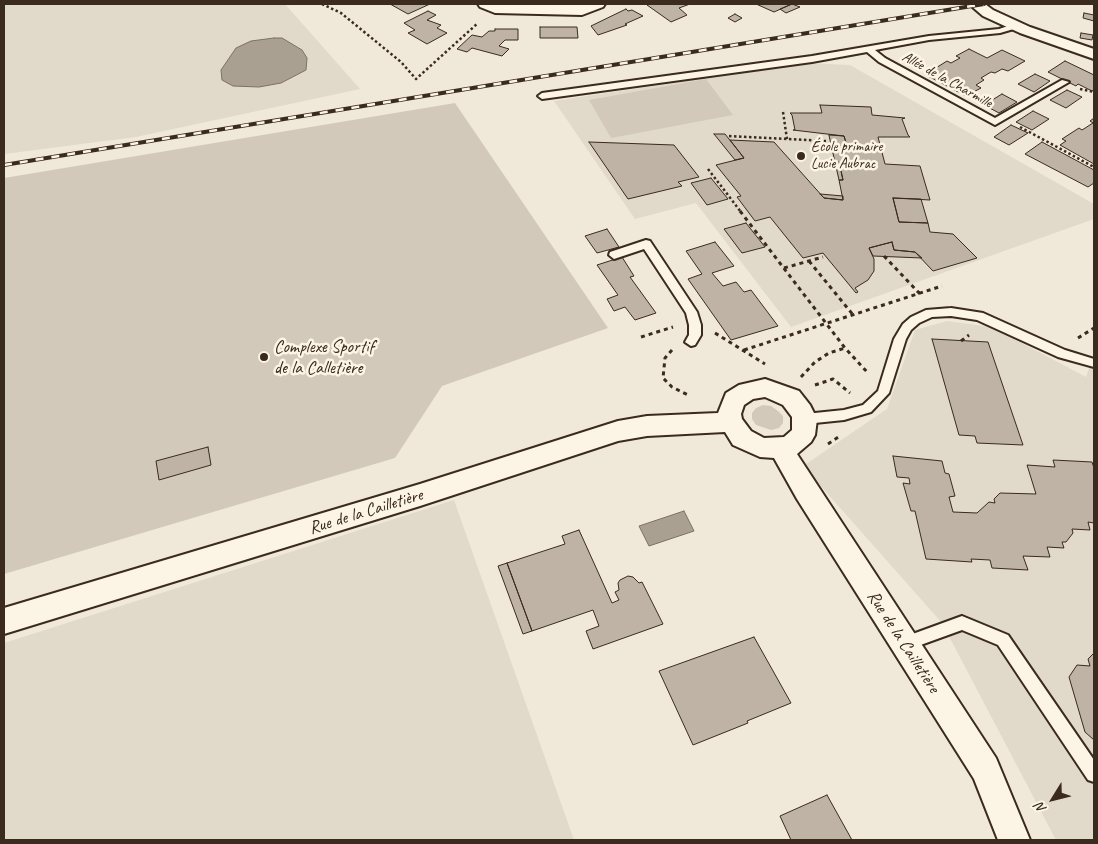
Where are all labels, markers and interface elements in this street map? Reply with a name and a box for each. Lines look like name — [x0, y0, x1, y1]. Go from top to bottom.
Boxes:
street label: Allée de la Charmille — [899, 48, 995, 112]
place label: École primaire Lucie Aubrac — [811, 138, 882, 173]
marker: École primaire Lucie Aubrac — [795, 150, 807, 162]
place label: Complexe Sportif de la Calletière — [274, 336, 374, 378]
marker: Complexe Sportif de la Calletière — [258, 351, 270, 363]
street label: Rue de la Cailletière — [307, 484, 425, 540]
street label: Rue de la Cailletière — [862, 587, 944, 697]
north arrow — [1028, 774, 1078, 824]
text: N — [1031, 800, 1050, 817]

